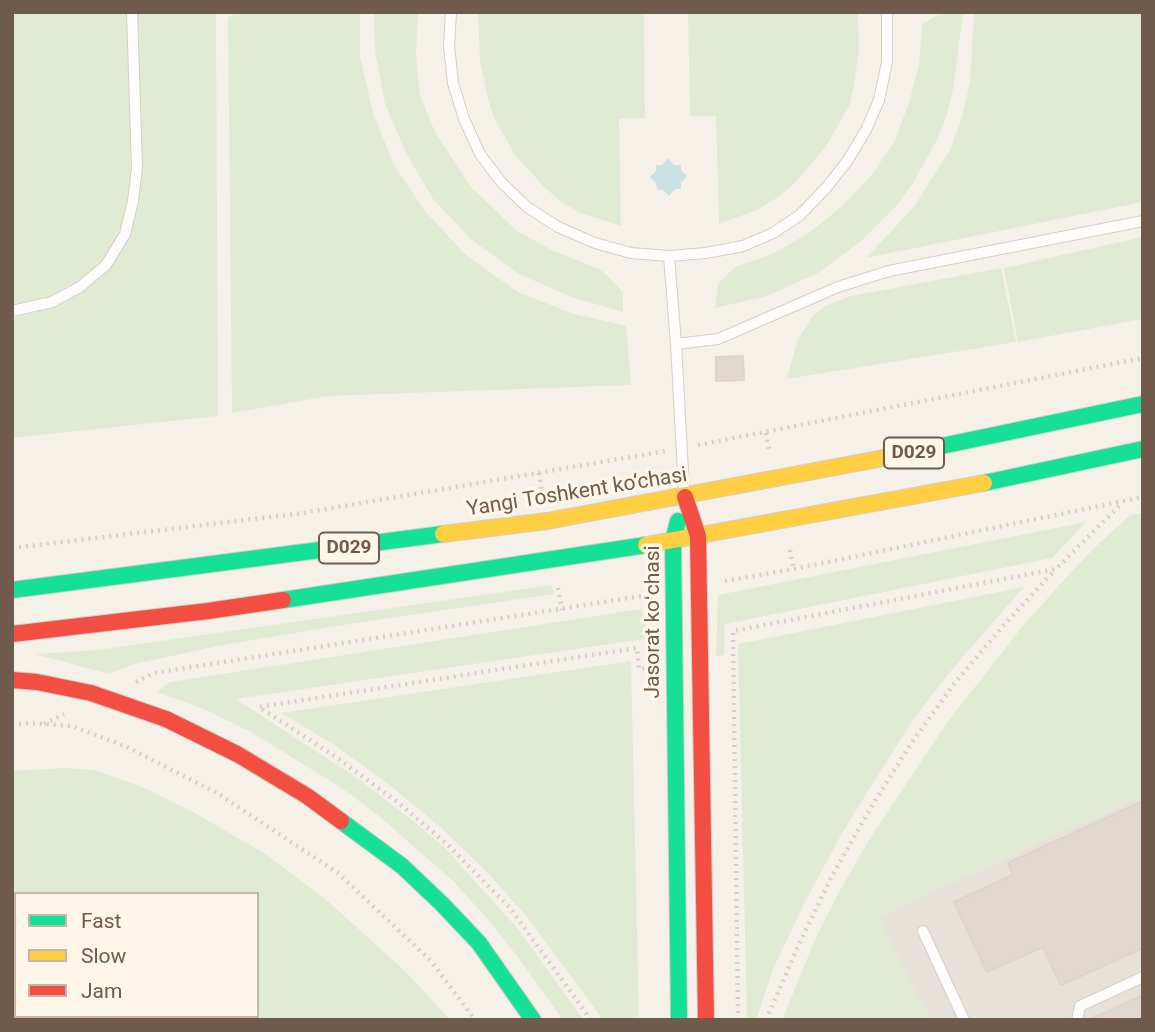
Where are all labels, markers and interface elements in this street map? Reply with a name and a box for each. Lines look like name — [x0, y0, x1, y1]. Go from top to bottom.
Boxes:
road number: D029 — [884, 437, 944, 468]
street label: Yangi Toshkent ko‘chasi — [465, 463, 689, 523]
road number: D029 — [319, 533, 379, 564]
street label: Jasorat koʻchasi — [641, 545, 667, 699]
legend — [14, 892, 259, 1018]
text: Fast — [81, 909, 121, 933]
text: Slow — [81, 944, 126, 968]
text: Jam — [81, 979, 122, 1003]

